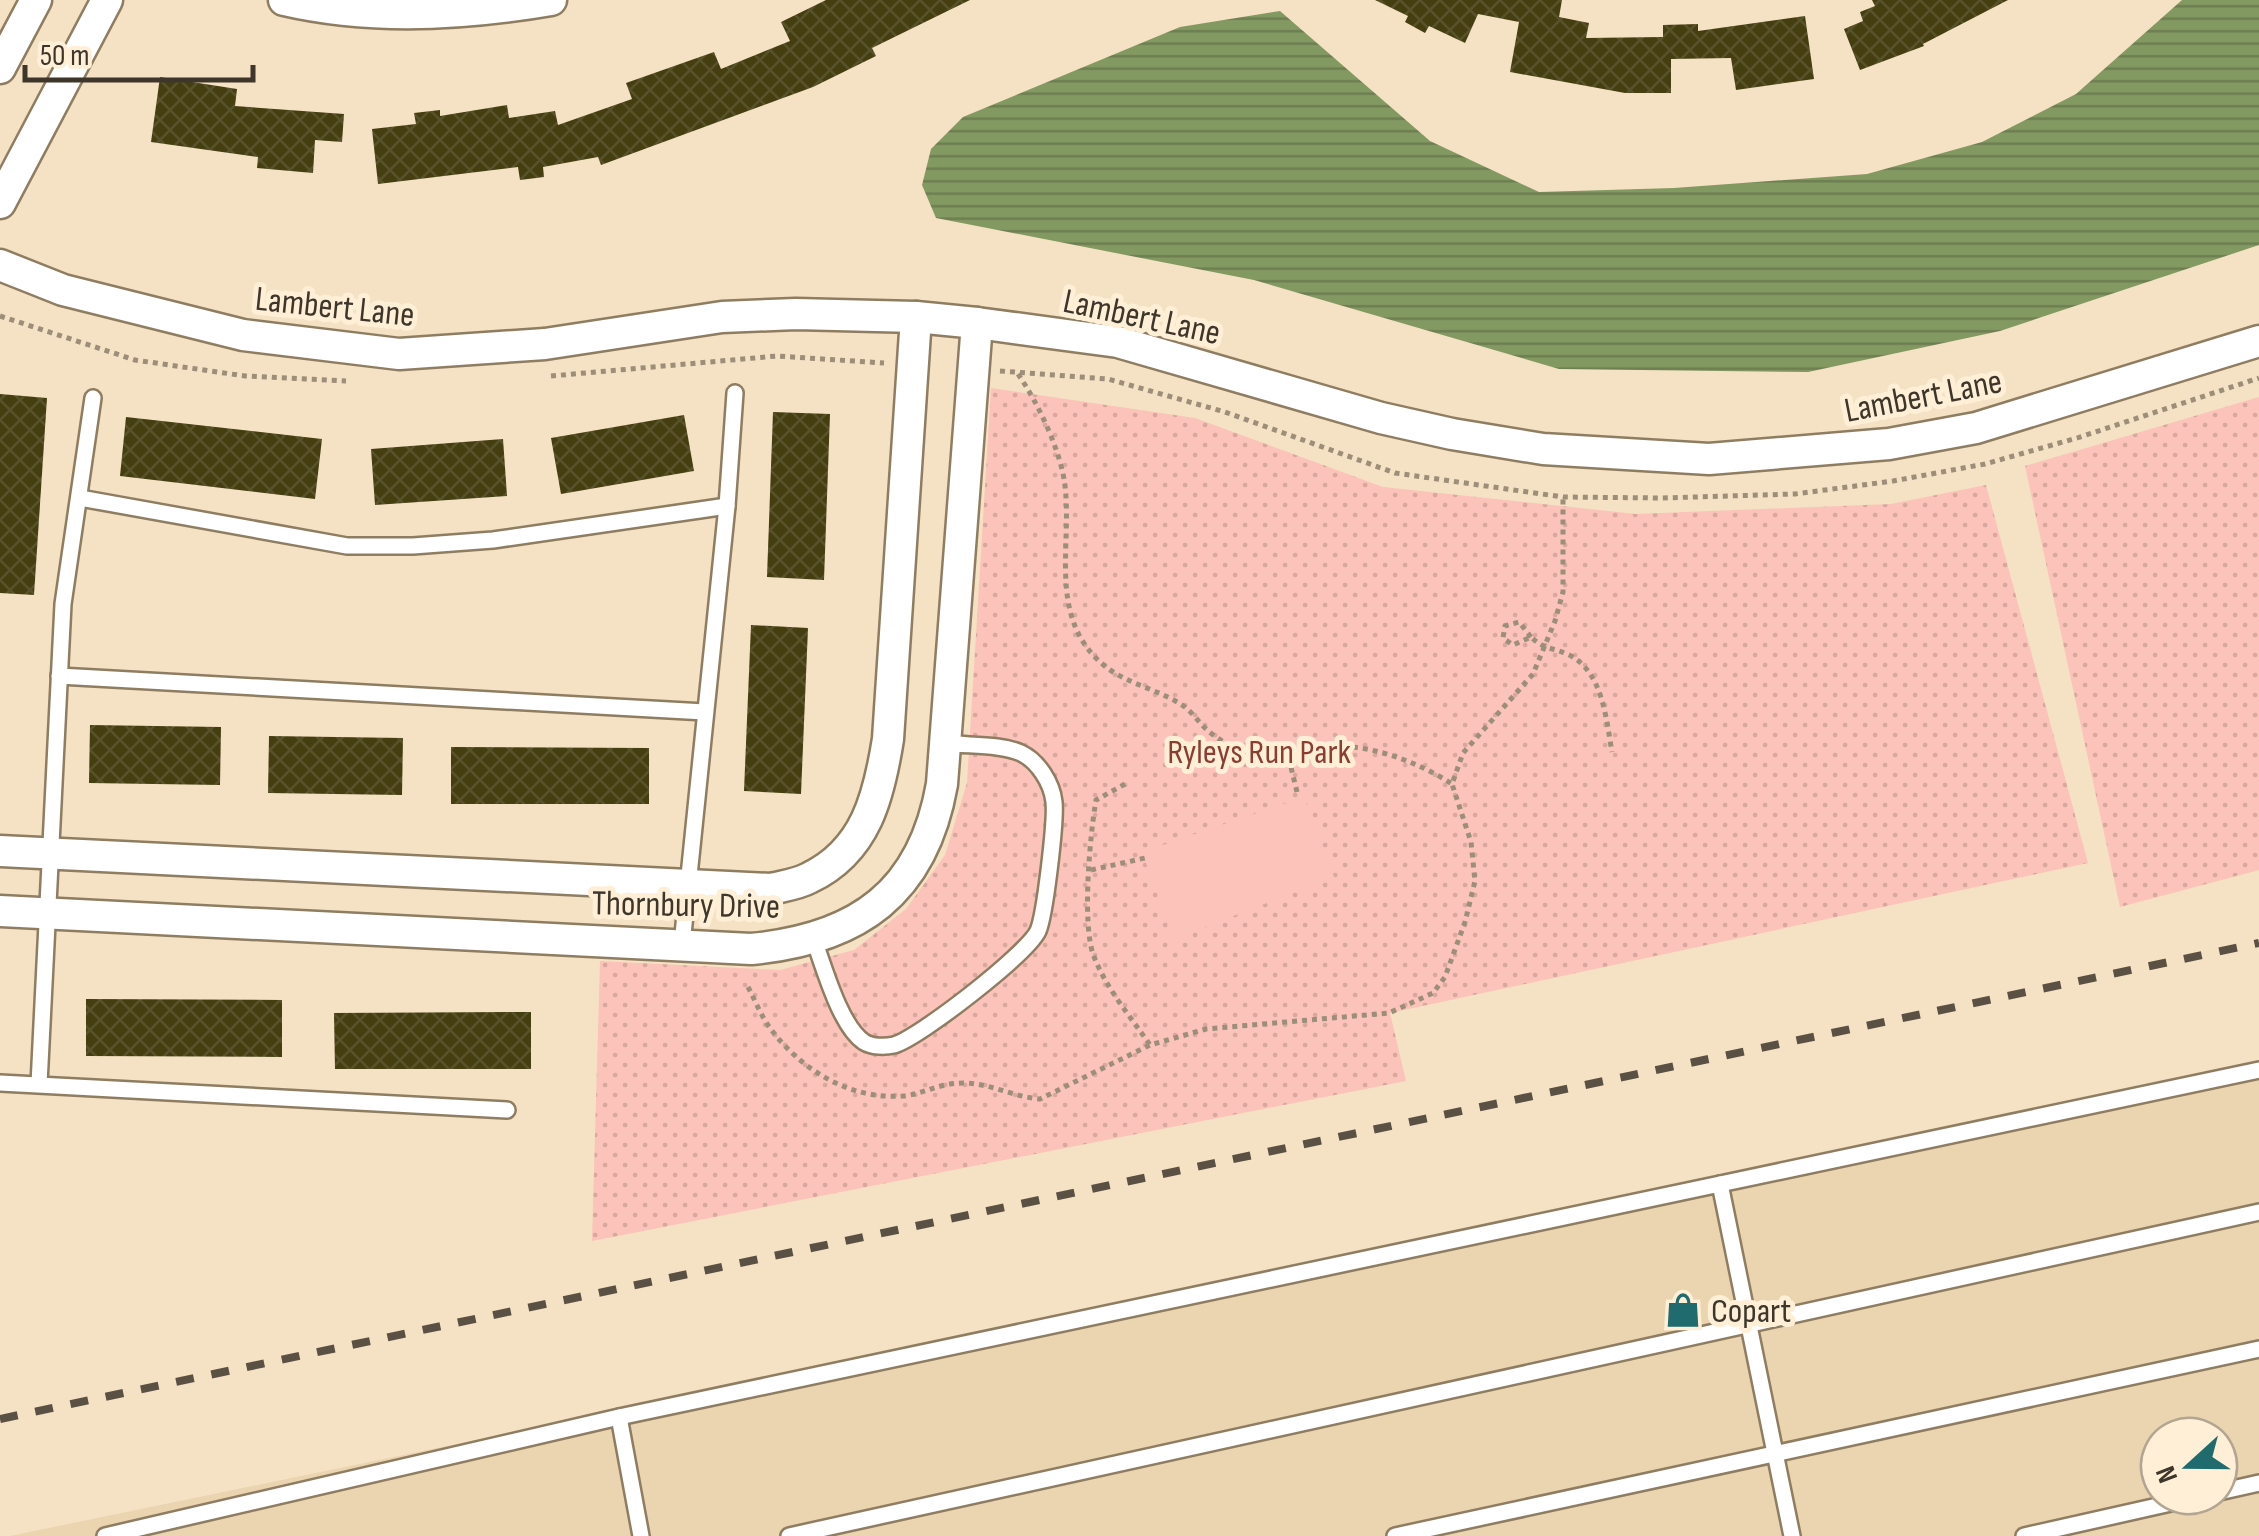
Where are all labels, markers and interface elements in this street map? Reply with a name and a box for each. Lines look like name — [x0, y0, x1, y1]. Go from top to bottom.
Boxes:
scale bar — [25, 20, 252, 82]
text: 50 m — [40, 38, 89, 74]
street label: Lambert Lane — [253, 278, 416, 337]
street label: Lambert Lane — [1059, 280, 1224, 355]
street label: Lambert Lane — [1841, 360, 2006, 433]
park label: Ryleys Run Park — [1167, 731, 1351, 774]
street label: Thornbury Drive — [592, 882, 780, 929]
place label: Copart — [1711, 1290, 1791, 1333]
shop icon: Copart — [1664, 1291, 1702, 1329]
north arrow — [2139, 1416, 2239, 1516]
text: N — [2149, 1462, 2185, 1487]

